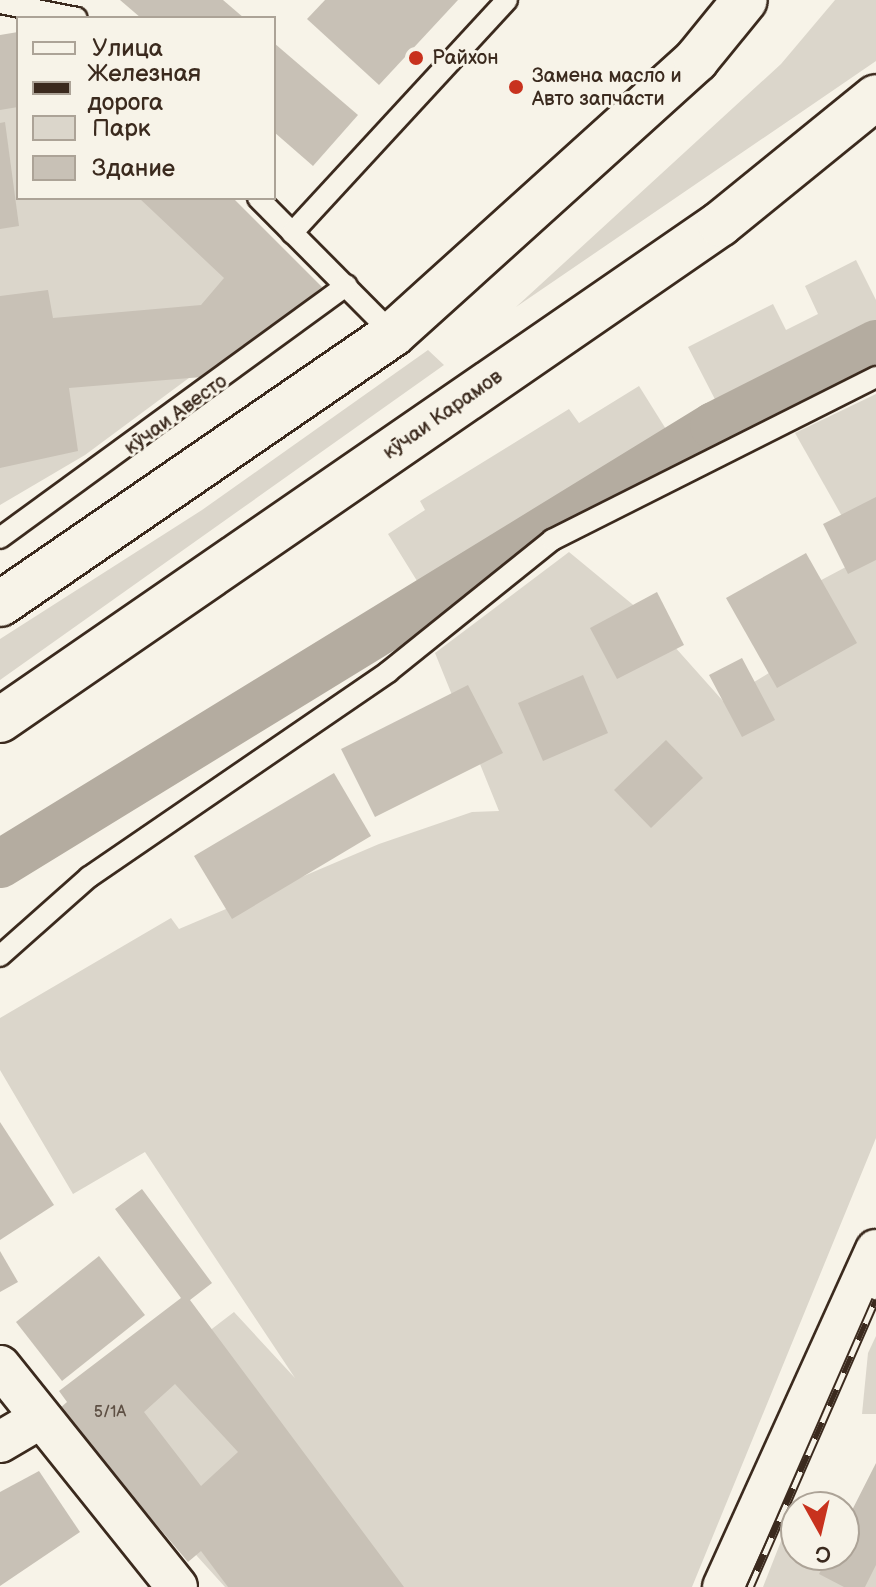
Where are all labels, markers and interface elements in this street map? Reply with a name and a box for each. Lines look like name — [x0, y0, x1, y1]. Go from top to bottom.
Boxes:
legend — [16, 16, 276, 200]
text: Улица — [92, 34, 163, 63]
place label: Райхон — [432, 46, 498, 70]
marker: Райхон — [407, 49, 425, 67]
text: Железная дорога — [87, 59, 201, 117]
place label: Замена масло и Авто запчасти — [532, 64, 682, 111]
marker: Замена масло и Авто запчасти — [507, 78, 525, 96]
text: Парк — [92, 114, 150, 143]
text: Здание — [92, 154, 175, 183]
street label: кӯчаи Карамов — [379, 365, 507, 465]
street label: кӯчаи Авесто — [120, 370, 232, 460]
house number: 5/1А — [94, 1403, 126, 1423]
north arrow — [780, 1491, 860, 1571]
text: С — [814, 1539, 833, 1568]

